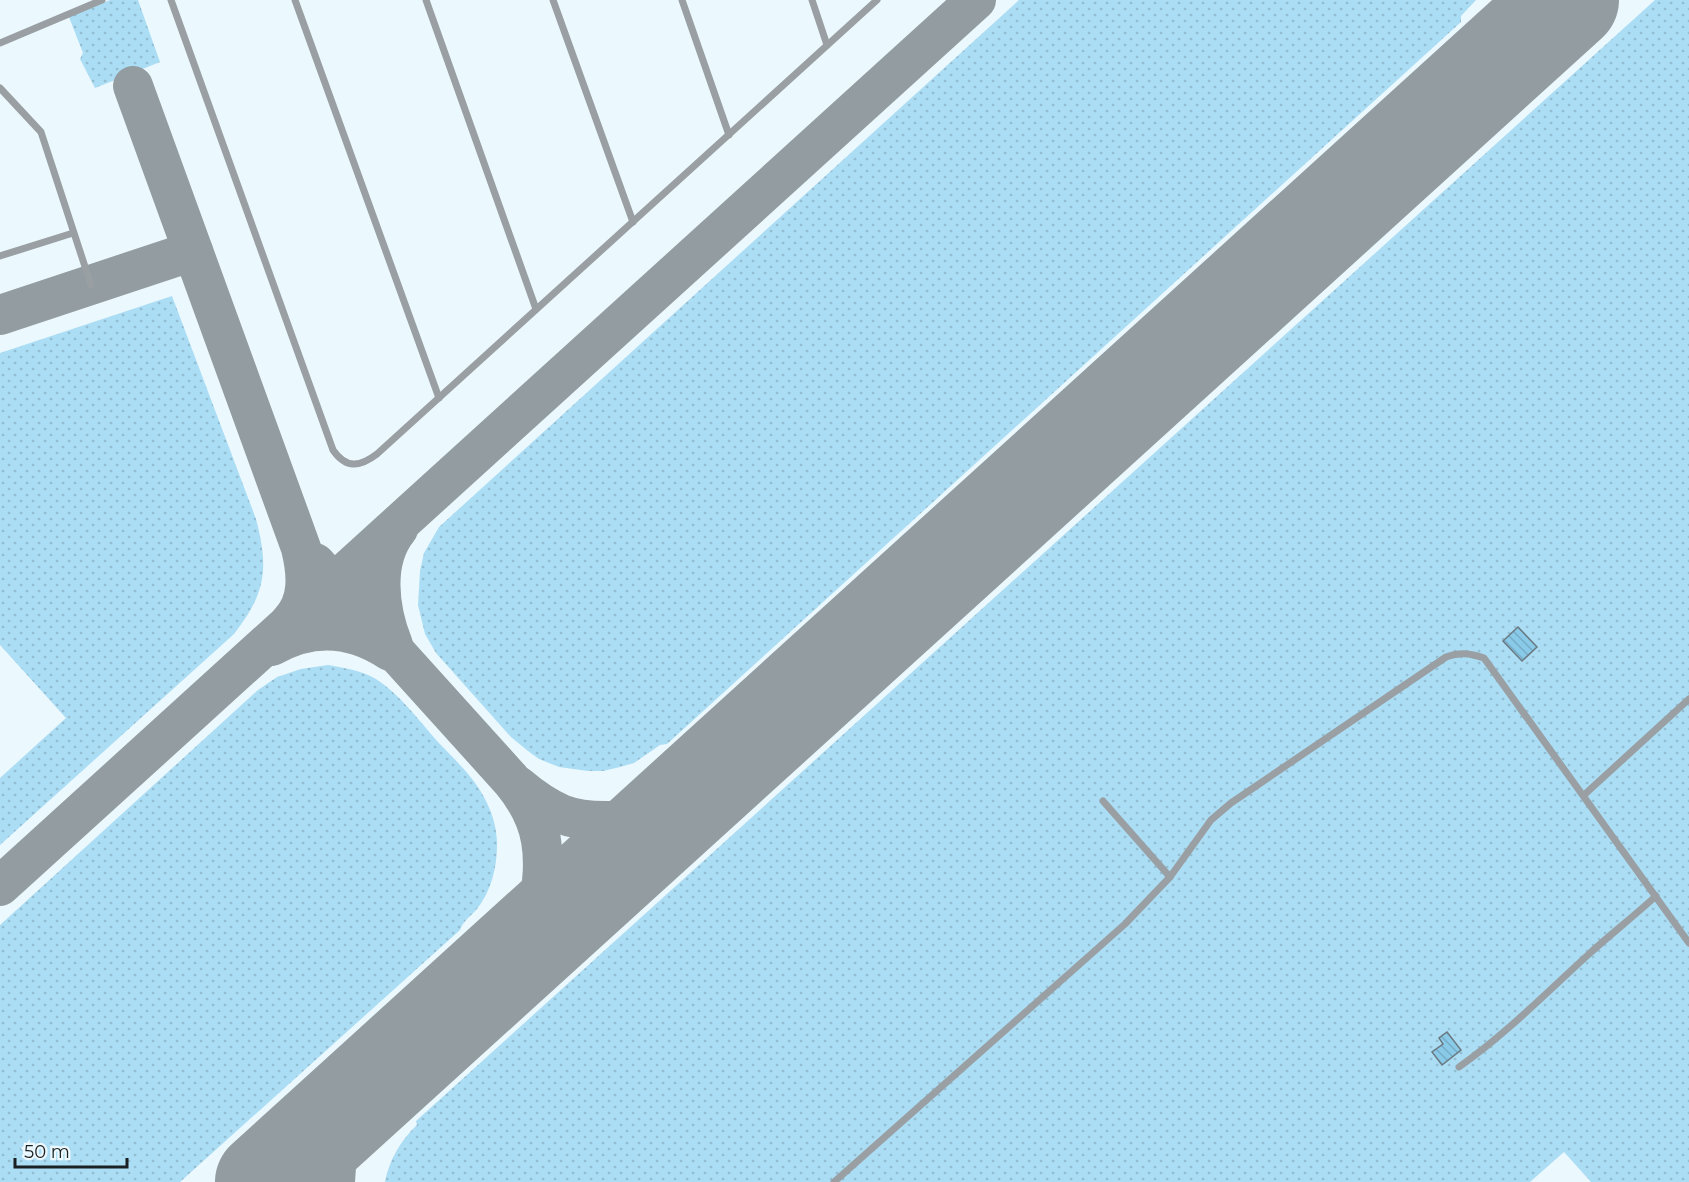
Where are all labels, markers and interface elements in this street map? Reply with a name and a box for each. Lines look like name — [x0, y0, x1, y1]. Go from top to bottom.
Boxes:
scale bar — [15, 1131, 128, 1169]
text: 50 m — [24, 1141, 70, 1163]

